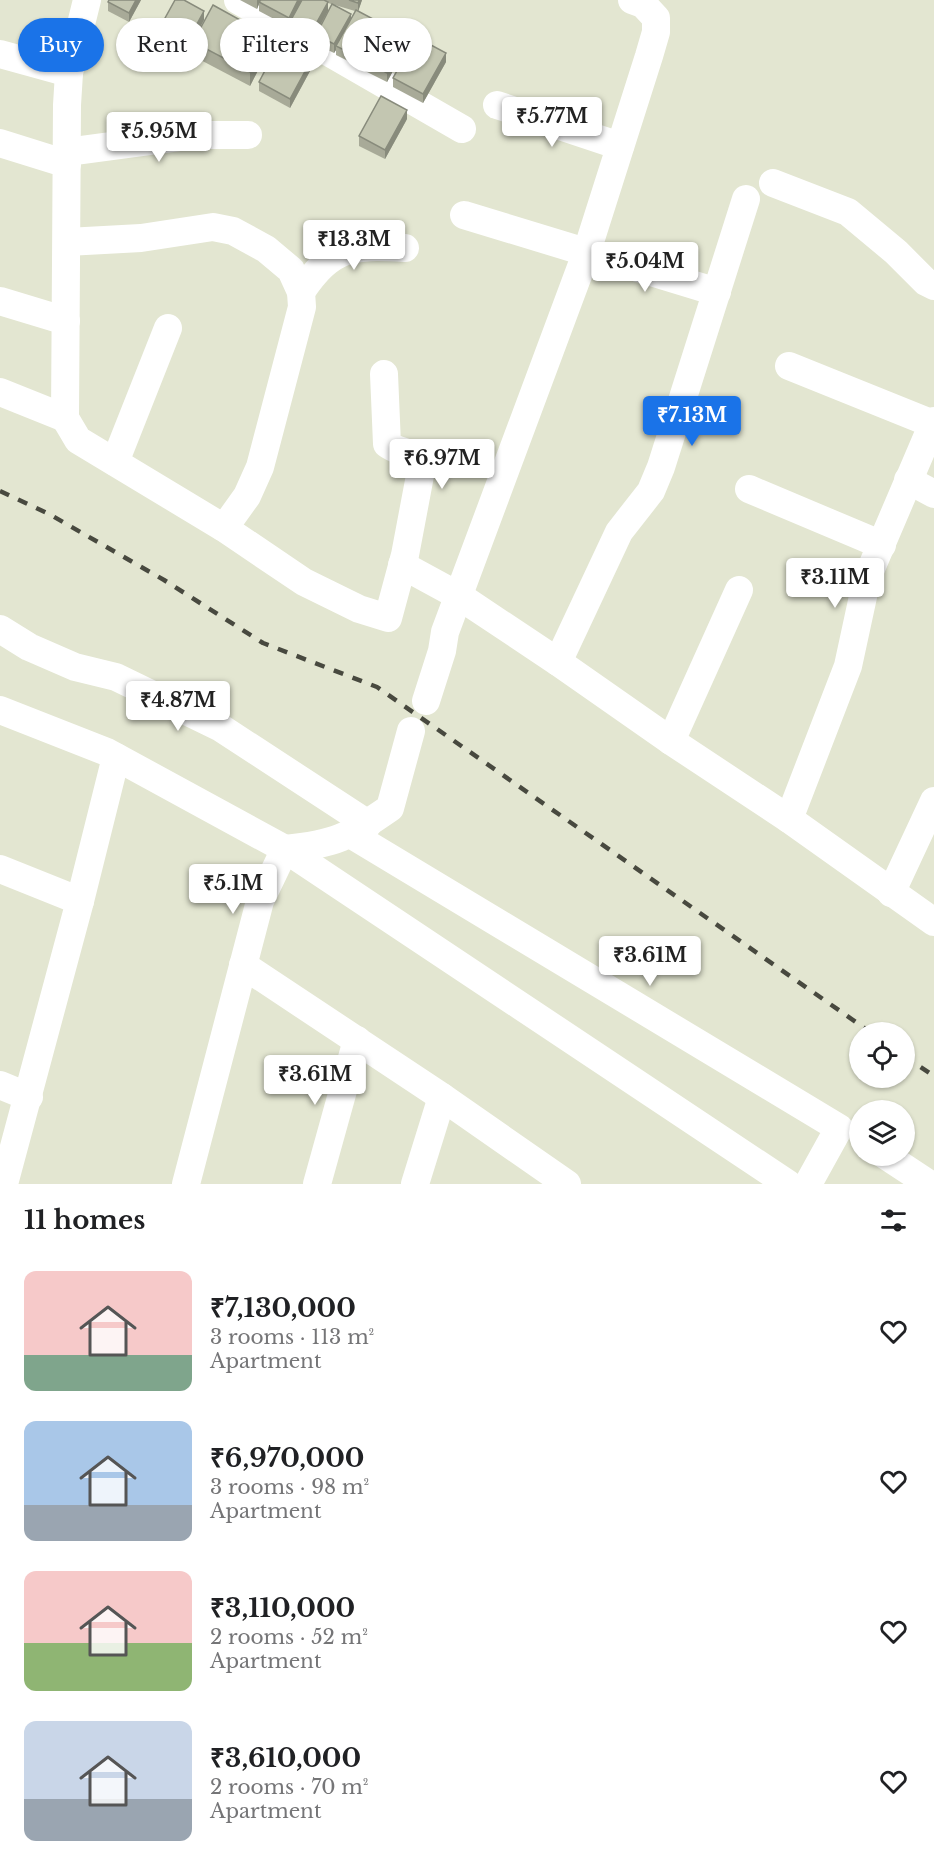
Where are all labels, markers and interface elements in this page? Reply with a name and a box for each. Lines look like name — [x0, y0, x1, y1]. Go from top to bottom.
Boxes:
chip: Buy — [18, 18, 104, 72]
chip: Rent — [116, 18, 208, 72]
chip: Filters — [220, 18, 330, 72]
chip: New — [342, 18, 432, 72]
pin: ₹5.77M — [503, 97, 601, 148]
text: ₹5.77M — [516, 104, 588, 128]
pin: ₹5.95M — [110, 112, 208, 163]
text: ₹5.95M — [121, 119, 197, 143]
pin: ₹13.3M — [305, 220, 403, 271]
text: ₹13.3M — [317, 227, 391, 251]
pin: ₹5.04M — [596, 242, 694, 293]
text: ₹5.04M — [605, 249, 685, 273]
pin: ₹7.13M — [643, 396, 741, 447]
text: ₹7.13M — [657, 403, 727, 427]
pin: ₹6.97M — [393, 439, 491, 490]
text: ₹6.97M — [403, 446, 481, 470]
pin: ₹3.11M — [786, 558, 884, 609]
text: ₹3.11M — [800, 565, 870, 589]
pin: ₹4.87M — [129, 681, 227, 732]
text: ₹4.87M — [140, 688, 216, 712]
pin: ₹5.1M — [191, 864, 275, 915]
text: ₹5.1M — [203, 871, 263, 895]
pin: ₹3.61M — [601, 936, 699, 987]
text: ₹3.61M — [613, 943, 687, 967]
map controls — [849, 1022, 915, 1166]
button: locate — [849, 1022, 915, 1088]
pin: ₹3.61M — [266, 1055, 364, 1106]
text: ₹3.61M — [278, 1062, 352, 1086]
button: layers — [849, 1100, 915, 1166]
text: 11 homes — [24, 1204, 145, 1236]
icon: filters — [877, 1204, 910, 1237]
text: ₹7,130,000 — [210, 1292, 356, 1324]
icon: home — [72, 1295, 144, 1367]
icon: heart — [877, 1315, 910, 1348]
text: 3 rooms · 113 m² — [210, 1325, 374, 1349]
text: Apartment — [210, 1349, 321, 1373]
text: ₹6,970,000 — [210, 1442, 364, 1474]
icon: home — [72, 1445, 144, 1517]
icon: heart — [877, 1465, 910, 1498]
text: 3 rooms · 98 m² — [210, 1475, 369, 1499]
text: Apartment — [210, 1499, 321, 1523]
text: ₹3,110,000 — [210, 1592, 355, 1624]
icon: home — [72, 1595, 144, 1667]
icon: heart — [877, 1615, 910, 1648]
text: 2 rooms · 52 m² — [210, 1625, 368, 1649]
text: Apartment — [210, 1649, 321, 1673]
text: ₹3,610,000 — [210, 1742, 361, 1774]
icon: home — [72, 1745, 144, 1817]
icon: heart — [877, 1765, 910, 1798]
text: 2 rooms · 70 m² — [210, 1775, 368, 1799]
text: Apartment — [210, 1799, 321, 1823]

